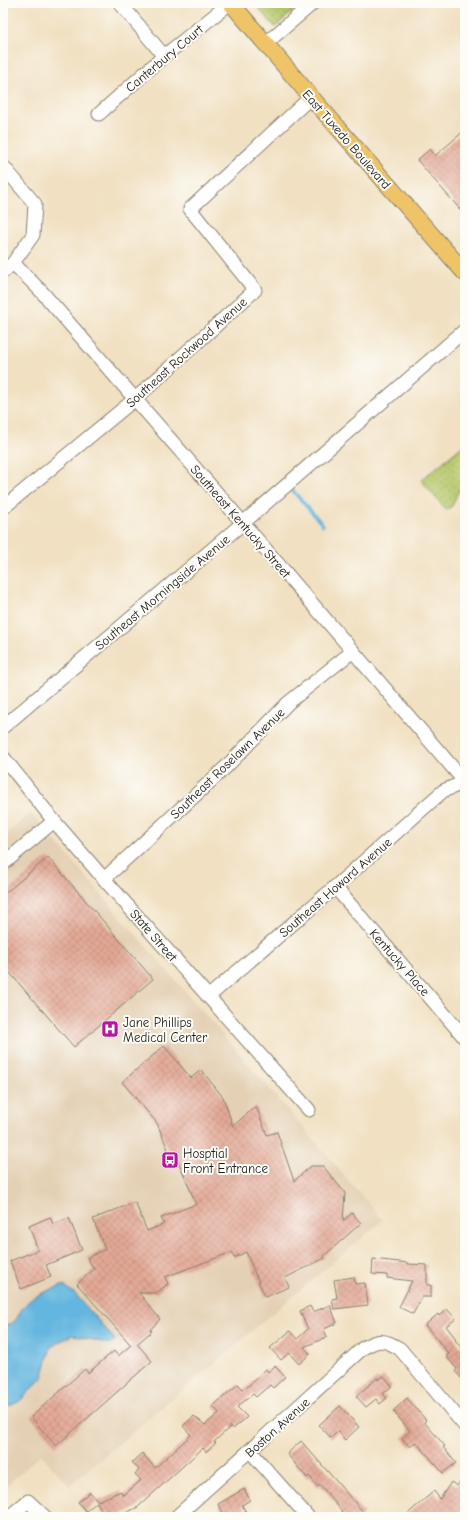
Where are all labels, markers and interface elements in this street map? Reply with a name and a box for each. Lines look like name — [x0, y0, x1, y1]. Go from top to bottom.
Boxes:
street label: Canterbury Court — [123, 21, 207, 95]
street label: East Tuxedo Boulevard — [299, 87, 394, 192]
street label: Southeast Rockwood Avenue — [123, 294, 250, 411]
street label: Southeast Kentucky Street — [188, 462, 295, 582]
street label: Southeast Morningside Avenue — [92, 531, 233, 653]
street label: Southeast Roselawn Avenue — [167, 705, 288, 822]
street label: Southeast Howard Avenue — [276, 834, 395, 940]
street label: State Street — [127, 906, 181, 965]
street label: Kentucky Place — [367, 926, 433, 999]
place label: Jane Phillips Medical Center — [123, 1015, 208, 1045]
hospital icon: Jane Phillips Medical Center — [100, 1019, 120, 1039]
place label: Hosptial Front Entrance — [183, 1146, 268, 1176]
bus stop icon: Hosptial Front Entrance — [160, 1150, 180, 1170]
street label: Boston Avenue — [242, 1394, 313, 1460]

